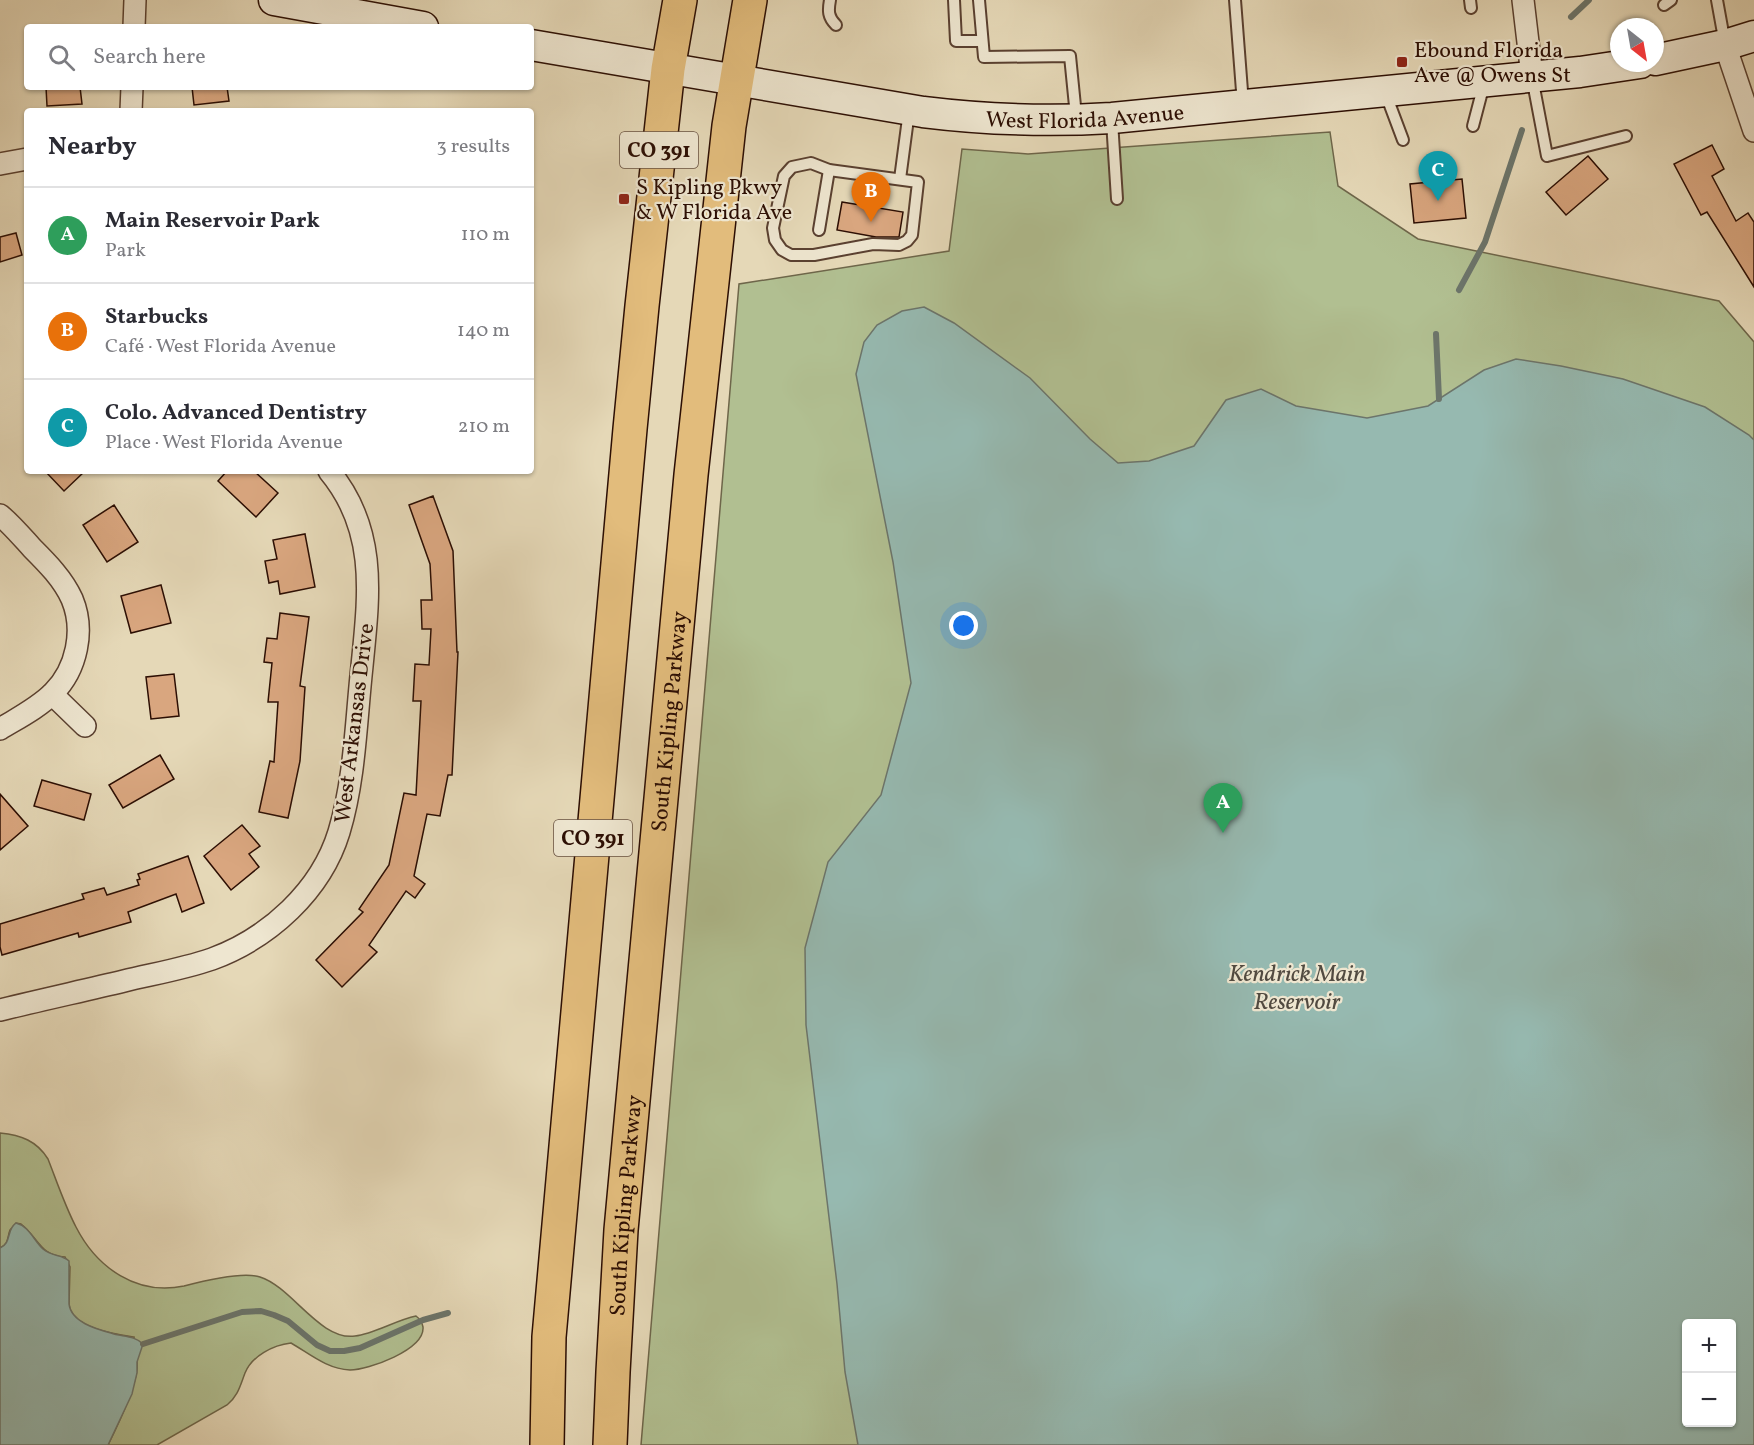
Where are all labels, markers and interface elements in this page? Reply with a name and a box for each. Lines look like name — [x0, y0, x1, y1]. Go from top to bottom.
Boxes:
north arrow — [1610, 18, 1664, 72]
search box — [24, 24, 534, 90]
place label: Ebound Florida Ave @ Owens St — [1414, 36, 1571, 92]
icon: search — [45, 41, 78, 74]
text: Search here — [93, 42, 206, 73]
marker: Ebound Florida Ave @ Owens St — [1395, 55, 1409, 69]
street label: West Florida Avenue — [985, 98, 1186, 138]
text: Nearby — [48, 129, 137, 165]
road number: CO 391 — [620, 132, 698, 168]
text: 3 results — [436, 133, 510, 161]
pin: C — [1418, 152, 1458, 201]
pin: B — [852, 172, 890, 222]
place label: S Kipling Pkwy & W Florida Ave — [636, 173, 792, 229]
marker: S Kipling Pkwy & W Florida Ave — [617, 192, 631, 206]
text: Main Reservoir Park — [105, 206, 320, 237]
text: A — [60, 221, 75, 249]
text: 110 m — [461, 221, 510, 249]
text: Park — [105, 237, 146, 265]
text: Starbucks — [105, 302, 208, 333]
text: B — [61, 317, 74, 345]
text: 140 m — [457, 317, 510, 345]
text: Café · West Florida Avenue — [105, 333, 336, 361]
text: Colo. Advanced Dentistry — [105, 398, 367, 429]
text: C — [61, 413, 74, 441]
text: 210 m — [458, 413, 510, 441]
text: Place · West Florida Avenue — [105, 429, 343, 457]
street label: South Kipling Parkway — [645, 610, 696, 834]
your location — [949, 611, 978, 640]
street label: West Arkansas Drive — [328, 622, 383, 825]
pin: A — [1204, 784, 1242, 833]
road number: CO 391 — [554, 820, 632, 856]
water label: Kendrick Main Reservoir — [1229, 958, 1365, 1020]
street label: South Kipling Parkway — [603, 1094, 651, 1317]
map controls — [1682, 1319, 1736, 1427]
button: + — [1682, 1319, 1736, 1373]
button: − — [1682, 1373, 1736, 1427]

